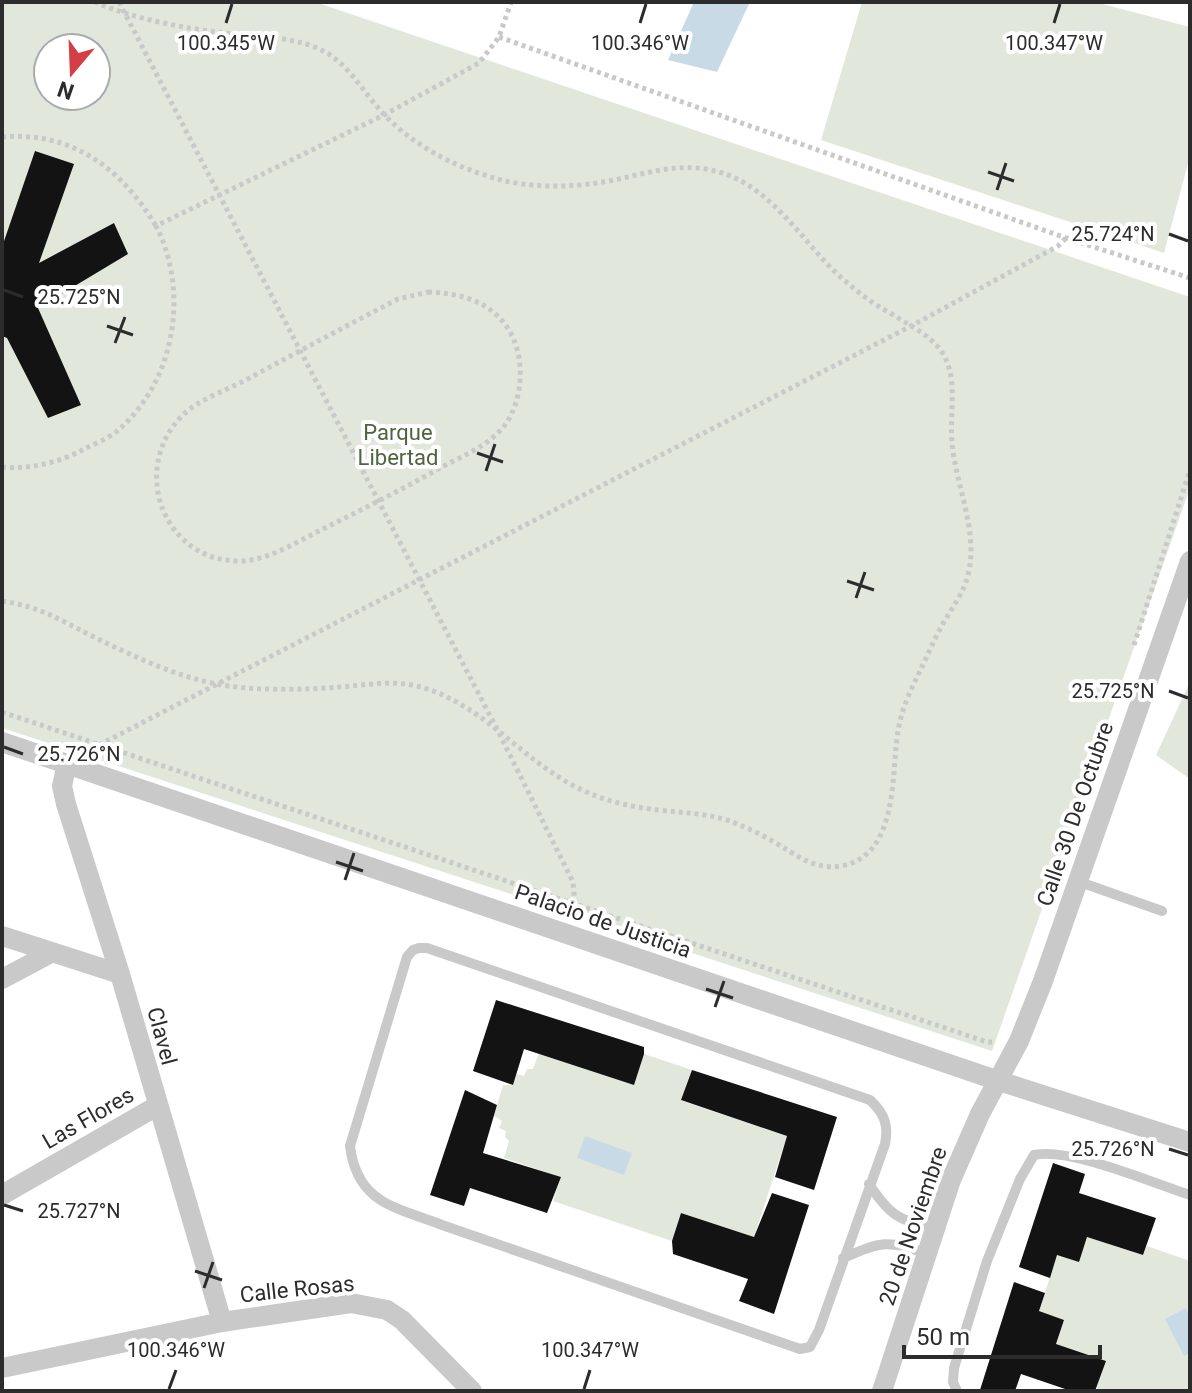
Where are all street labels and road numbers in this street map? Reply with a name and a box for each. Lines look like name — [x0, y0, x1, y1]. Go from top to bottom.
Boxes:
street label: Calle 30 De Octubre — [1032, 719, 1118, 909]
street label: Palacio de Justicia — [512, 879, 694, 963]
street label: Clavel — [142, 1004, 182, 1068]
street label: Las Flores — [38, 1082, 138, 1154]
street label: 20 de Noviembre — [874, 1143, 952, 1309]
street label: Calle Rosas — [239, 1271, 355, 1307]

